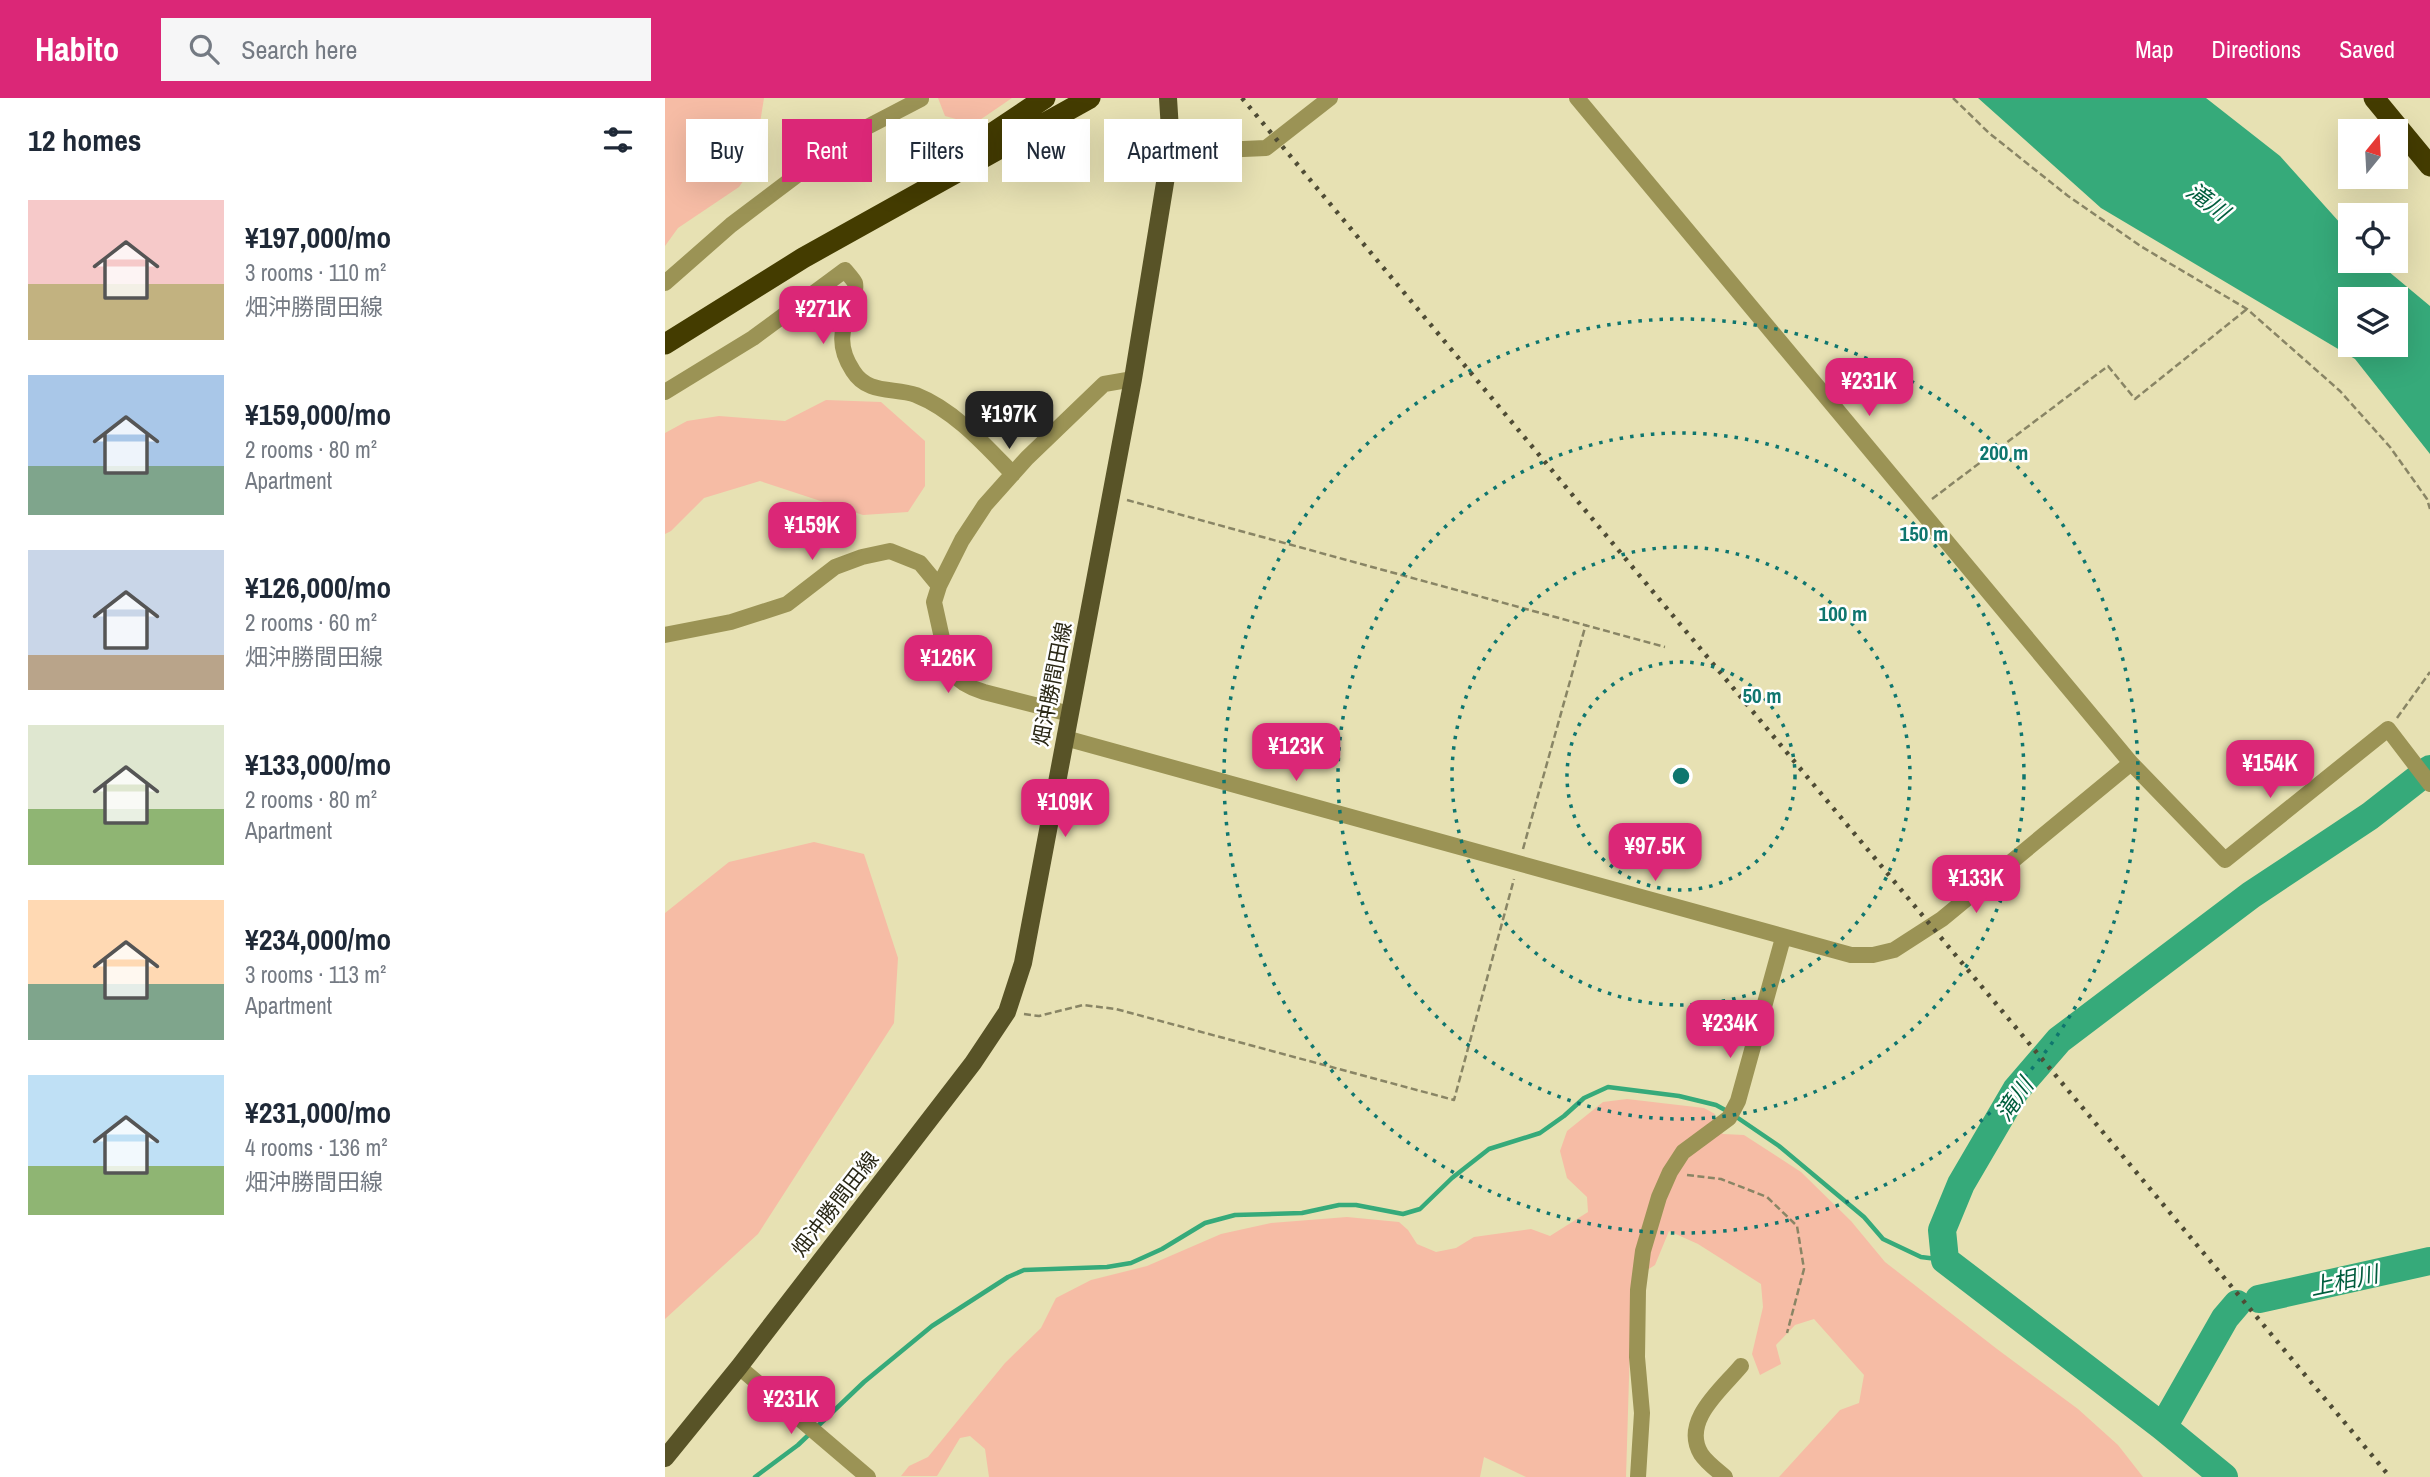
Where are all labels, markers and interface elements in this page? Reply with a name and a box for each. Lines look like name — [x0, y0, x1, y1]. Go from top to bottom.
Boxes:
search box — [161, 18, 651, 81]
text: Habito — [35, 27, 119, 71]
icon: search — [185, 30, 223, 68]
text: Search here — [241, 32, 357, 67]
text: Map — [2135, 33, 2173, 65]
text: Directions — [2211, 33, 2301, 65]
text: Saved — [2339, 33, 2395, 65]
chip: Buy — [686, 119, 768, 182]
chip: Rent — [782, 119, 872, 182]
chip: Filters — [886, 119, 988, 182]
chip: New — [1002, 119, 1090, 182]
chip: Apartment — [1104, 119, 1242, 182]
north arrow — [2338, 119, 2408, 189]
map controls — [2338, 119, 2408, 357]
text: 12 homes — [28, 120, 142, 160]
icon: filters — [599, 121, 637, 159]
water label: 滝川 — [2180, 175, 2238, 229]
button: locate — [2338, 203, 2408, 273]
text: ¥197,000/mo — [245, 217, 391, 257]
icon: home — [84, 228, 168, 312]
text: 3 rooms · 110 m² — [245, 257, 386, 288]
pin: ¥271K — [774, 286, 872, 346]
button: layers — [2338, 287, 2408, 357]
text: 畑沖勝間田線 — [245, 291, 383, 322]
text: ¥271K — [795, 293, 851, 324]
pin: ¥231K — [1820, 358, 1918, 418]
text: ¥231K — [1841, 365, 1897, 396]
pin: ¥197K — [960, 392, 1058, 451]
text: ¥159,000/mo — [245, 394, 391, 434]
text: ¥197K — [981, 398, 1037, 429]
icon: home — [84, 403, 168, 487]
text: 2 rooms · 80 m² — [245, 434, 377, 465]
text: 200 m — [1980, 438, 2028, 467]
text: Apartment — [245, 465, 332, 496]
pin: ¥159K — [763, 503, 861, 562]
text: ¥159K — [784, 509, 840, 540]
text: 150 m — [1900, 519, 1948, 548]
text: ¥126,000/mo — [245, 567, 391, 607]
icon: home — [84, 578, 168, 662]
text: 100 m — [1819, 599, 1867, 628]
text: 2 rooms · 60 m² — [245, 607, 377, 638]
street label: 畑沖勝間田線 — [1026, 619, 1078, 749]
pin: ¥126K — [899, 636, 997, 695]
text: 畑沖勝間田線 — [245, 641, 383, 672]
text: ¥126K — [920, 642, 976, 673]
text: 50 m — [1742, 681, 1782, 710]
pin: ¥123K — [1247, 724, 1345, 783]
text: ¥123K — [1268, 730, 1324, 761]
pin: ¥154K — [2221, 740, 2319, 800]
text: ¥133,000/mo — [245, 744, 391, 784]
text: ¥154K — [2242, 747, 2298, 778]
icon: home — [84, 753, 168, 837]
centre of rings — [1669, 764, 1693, 788]
pin: ¥109K — [1016, 780, 1114, 839]
text: 2 rooms · 80 m² — [245, 784, 377, 815]
text: ¥109K — [1037, 786, 1093, 817]
text: Apartment — [245, 815, 332, 846]
pin: ¥97.5K — [1598, 824, 1712, 883]
text: ¥97.5K — [1625, 830, 1685, 861]
pin: ¥133K — [1927, 856, 2025, 915]
text: ¥133K — [1948, 862, 2004, 893]
text: ¥234,000/mo — [245, 919, 391, 959]
icon: home — [84, 928, 168, 1012]
text: 3 rooms · 113 m² — [245, 959, 386, 990]
text: Apartment — [245, 990, 332, 1021]
pin: ¥234K — [1681, 1000, 1779, 1060]
text: ¥234K — [1702, 1007, 1758, 1038]
water label: 滝川 — [1988, 1069, 2042, 1127]
text: ¥231,000/mo — [245, 1092, 391, 1132]
icon: home — [84, 1103, 168, 1187]
text: 4 rooms · 136 m² — [245, 1132, 388, 1163]
street label: 畑沖勝間田線 — [785, 1145, 885, 1263]
text: 畑沖勝間田線 — [245, 1166, 383, 1197]
water label: 上相川 — [2307, 1257, 2384, 1302]
pin: ¥231K — [742, 1376, 840, 1436]
text: ¥231K — [763, 1383, 819, 1414]

